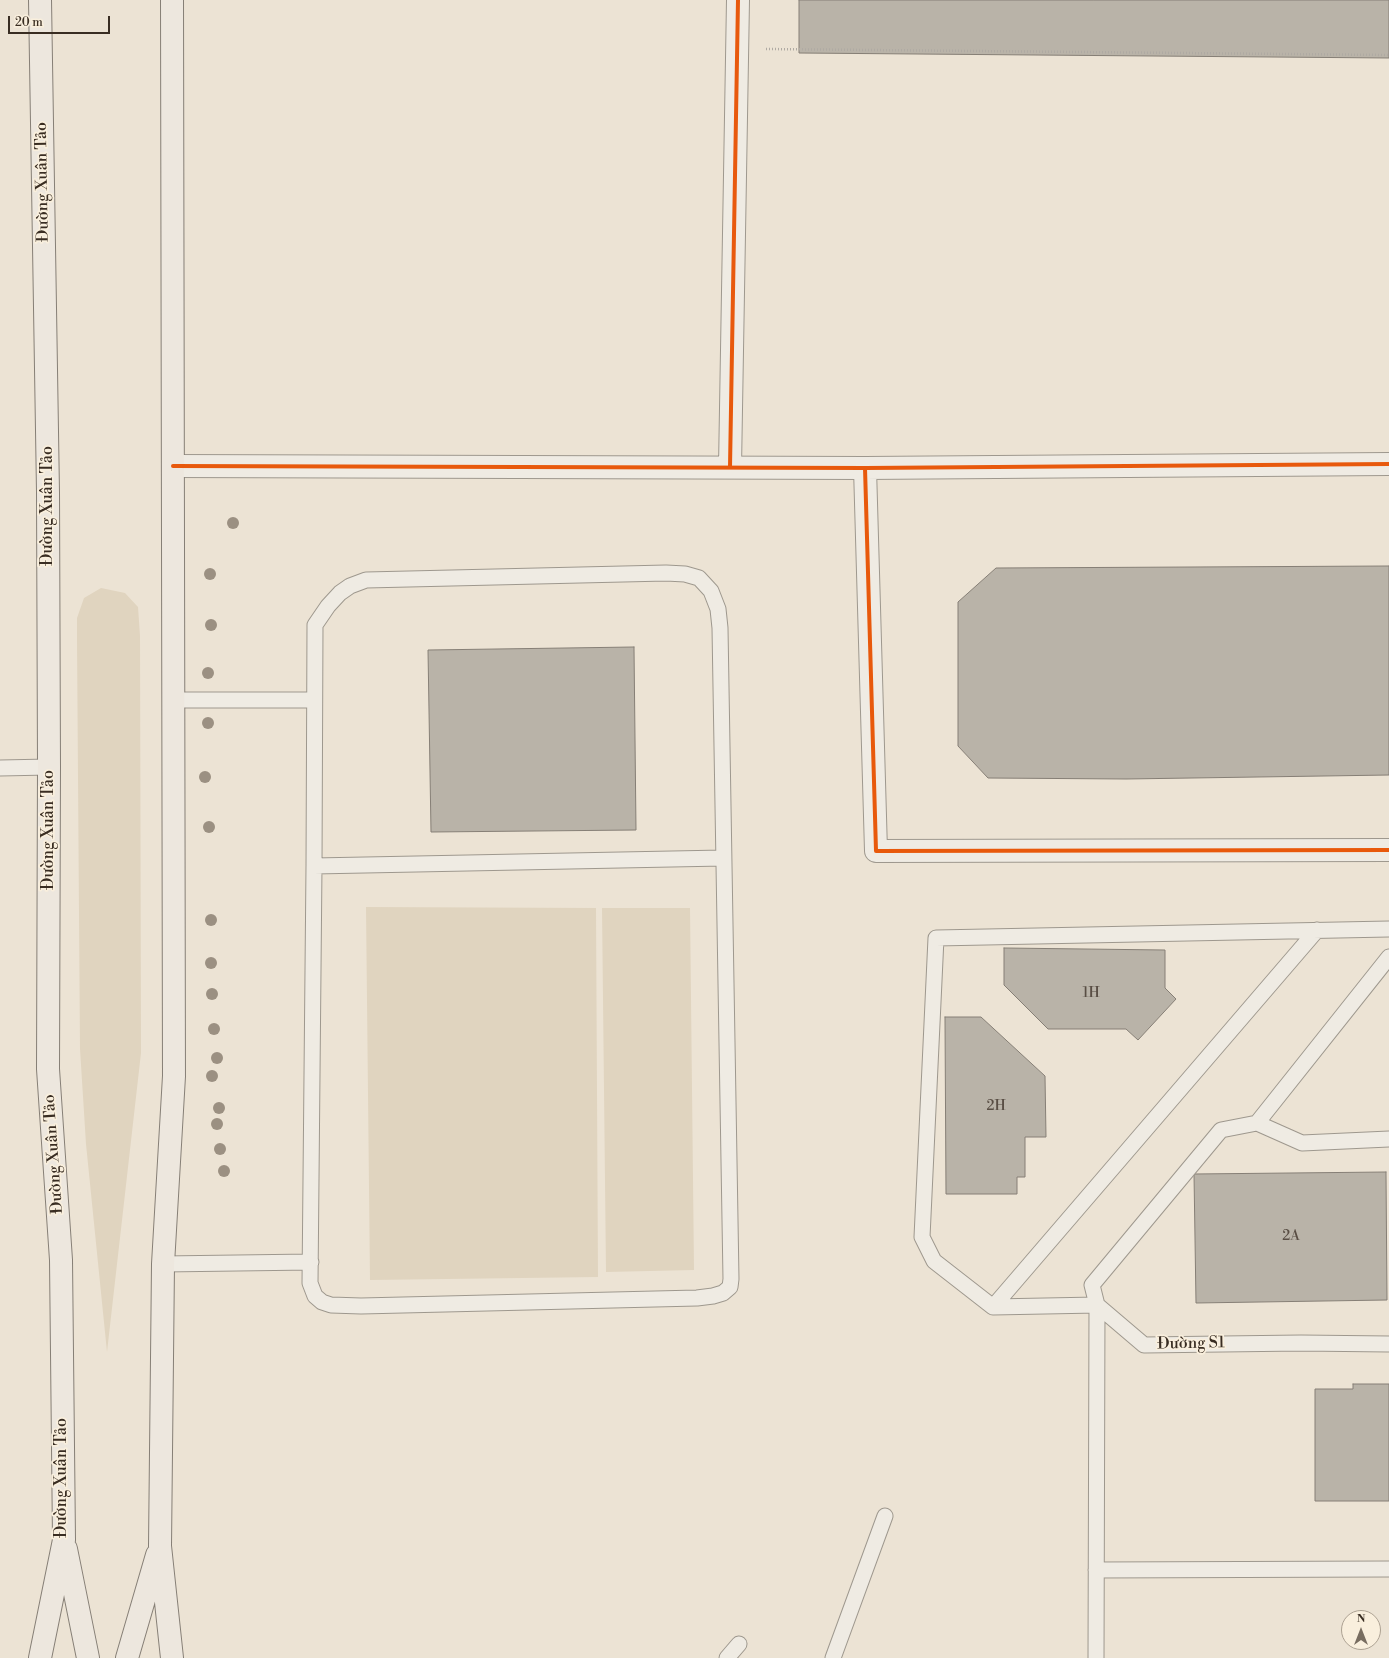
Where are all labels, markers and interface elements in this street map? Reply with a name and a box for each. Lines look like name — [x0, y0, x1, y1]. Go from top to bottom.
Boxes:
scale bar — [10, 8, 112, 34]
text: 20 m — [15, 15, 43, 30]
street label: Đường Xuân Tảo — [32, 122, 54, 242]
street label: Đường Xuân Tảo — [38, 446, 58, 566]
street label: Đường Xuân Tảo — [39, 770, 59, 890]
house number: 1H — [1082, 986, 1100, 1002]
street label: Đường Xuân Tảo — [40, 1094, 68, 1214]
house number: 2H — [986, 1099, 1006, 1115]
house number: 2A — [1282, 1229, 1300, 1245]
street label: Đường S1 — [1157, 1334, 1225, 1354]
street label: Đường Xuân Tảo — [52, 1418, 72, 1538]
north arrow — [1341, 1610, 1381, 1650]
text: N — [1357, 1612, 1365, 1626]

